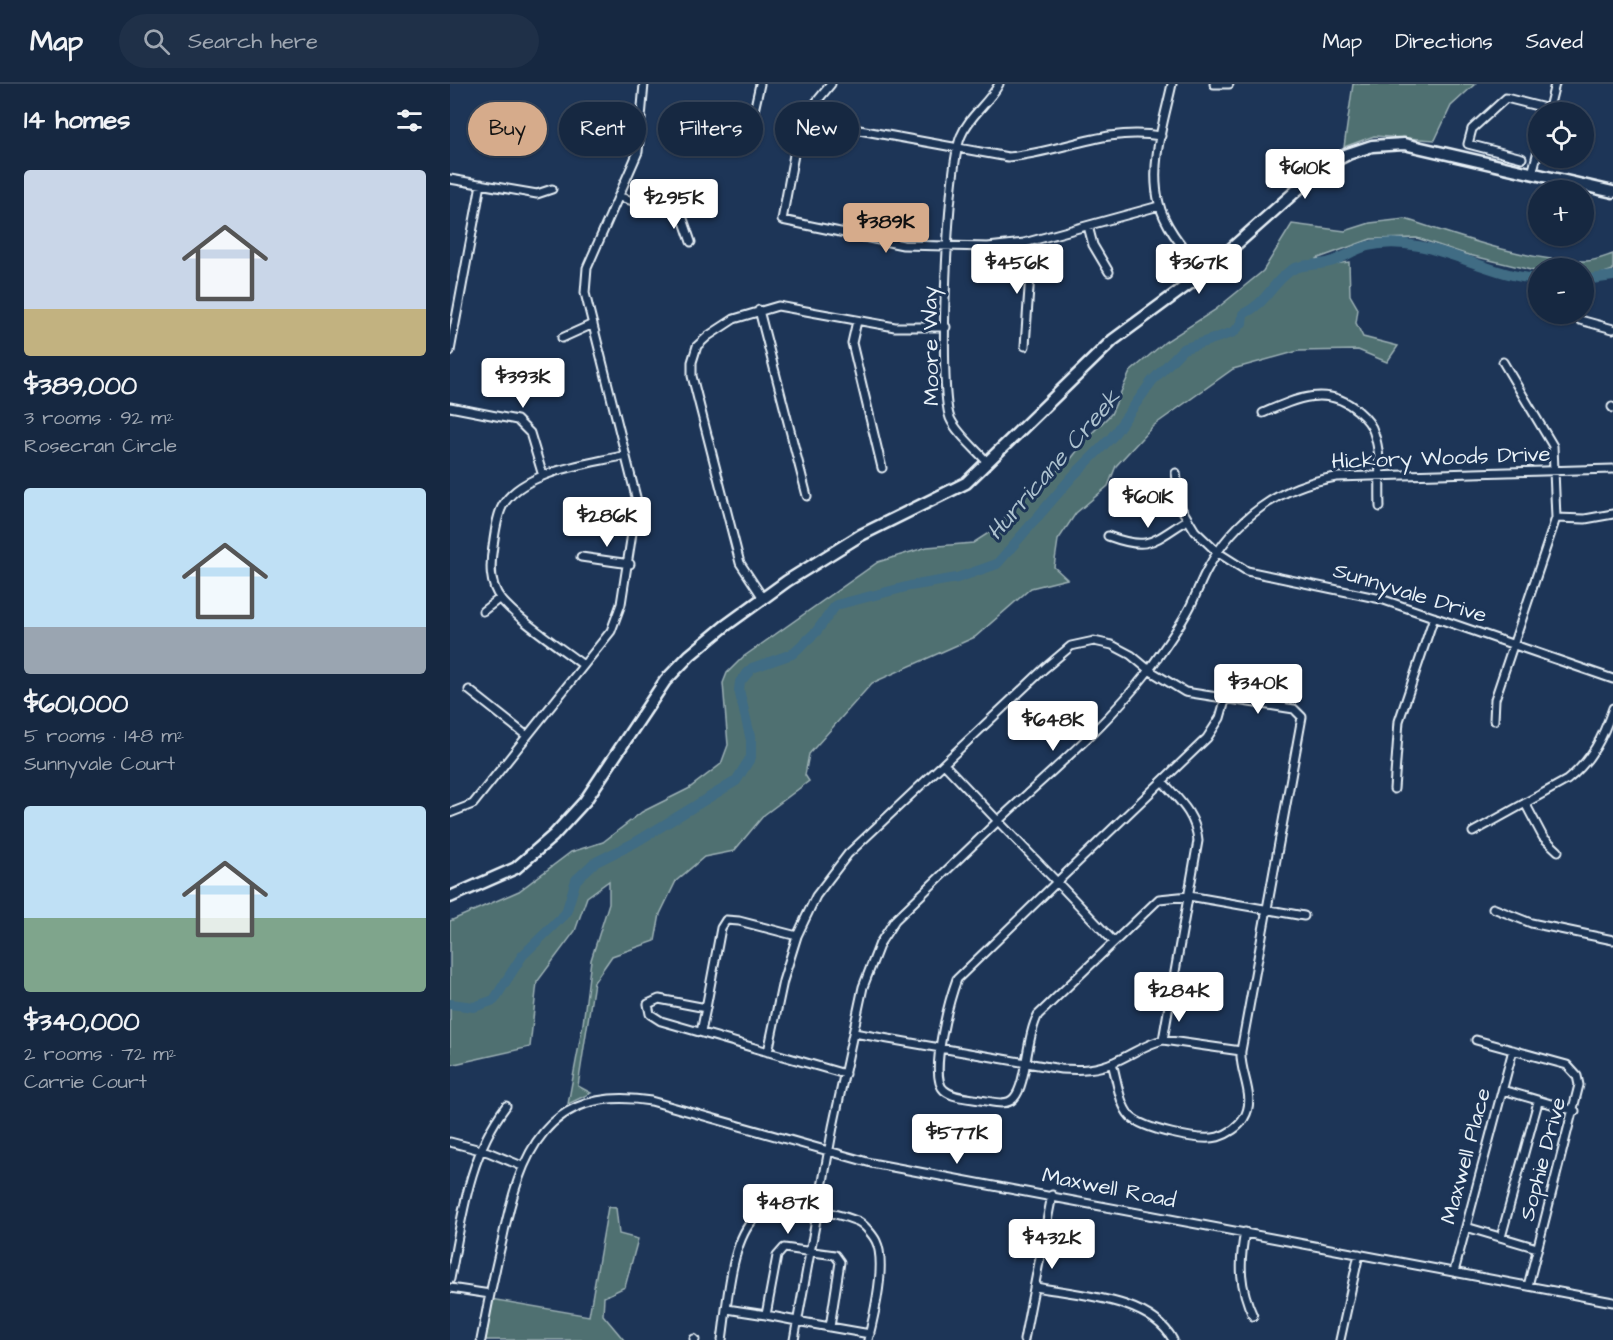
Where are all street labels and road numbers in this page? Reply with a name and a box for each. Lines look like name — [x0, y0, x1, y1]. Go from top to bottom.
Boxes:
street label: Moore Way — [914, 286, 949, 406]
street label: Hickory Woods Drive — [1331, 439, 1551, 478]
street label: Sunnyvale Drive — [1329, 555, 1491, 632]
street label: Maxwell Place — [1433, 1084, 1499, 1227]
street label: Sophie Drive — [1512, 1094, 1574, 1224]
street label: Maxwell Road — [1039, 1160, 1179, 1216]

